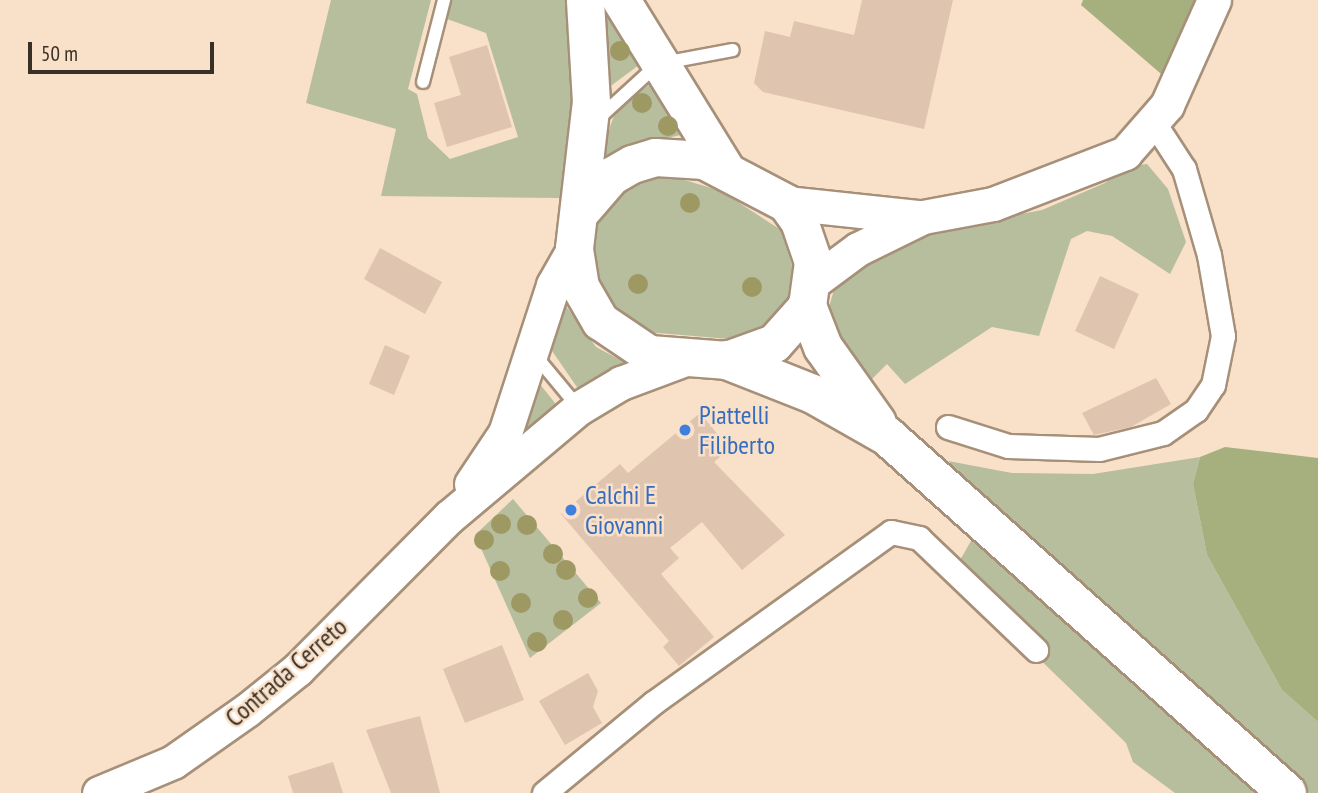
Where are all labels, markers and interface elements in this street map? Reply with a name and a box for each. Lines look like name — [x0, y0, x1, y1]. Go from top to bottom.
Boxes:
scale bar — [32, 28, 217, 72]
text: 50 m — [41, 40, 78, 67]
place label: Piattelli Filiberto — [699, 399, 775, 460]
marker: Piattelli Filiberto — [677, 422, 693, 438]
place label: Calchi E Giovanni — [585, 479, 663, 540]
marker: Calchi E Giovanni — [563, 502, 579, 518]
street label: Contrada Cerreto — [219, 611, 353, 733]

